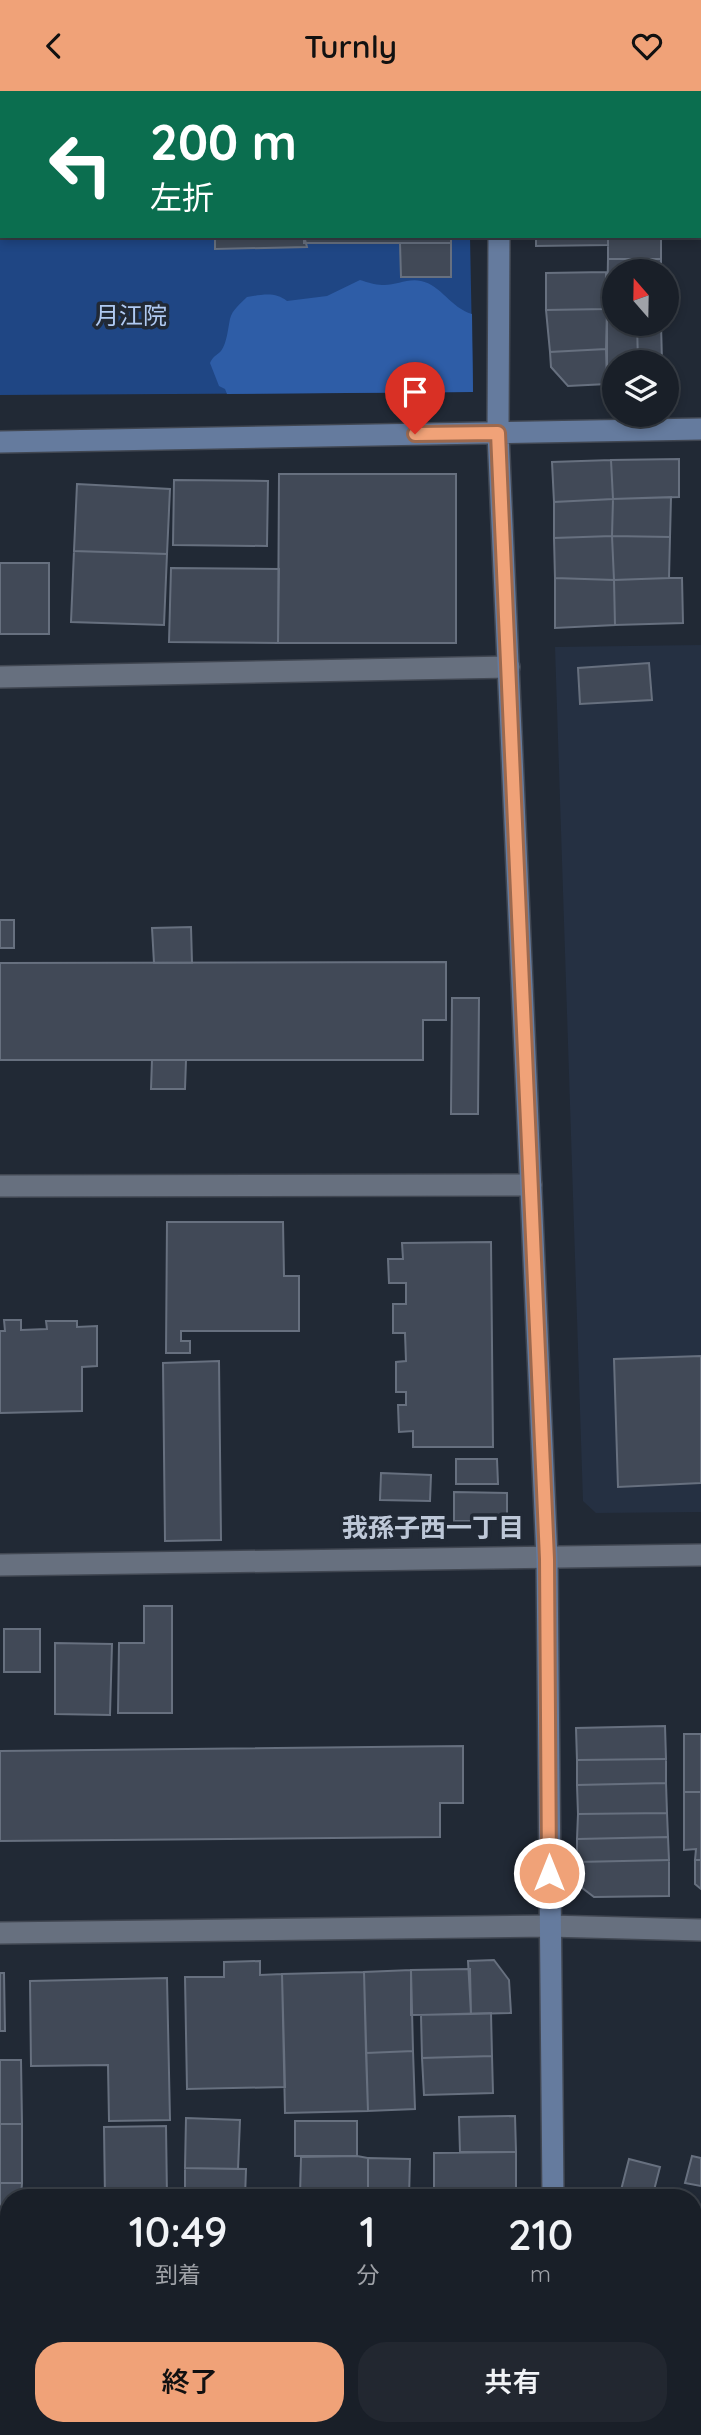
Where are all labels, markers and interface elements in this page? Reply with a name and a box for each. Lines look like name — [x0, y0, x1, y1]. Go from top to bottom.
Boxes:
text: Turnly — [304, 26, 397, 66]
icon: back — [35, 27, 73, 65]
icon: heart — [628, 27, 666, 65]
text: 200 m — [150, 111, 297, 172]
icon: left — [35, 119, 126, 210]
text: 左折 — [150, 177, 214, 217]
north arrow — [602, 259, 679, 336]
map controls — [602, 259, 679, 427]
park label: 月江院 — [95, 300, 167, 330]
button: layers — [602, 350, 679, 427]
pin — [385, 362, 445, 434]
icon: arrive — [396, 373, 434, 411]
district label: 我孫子西一丁目 — [342, 1511, 524, 1544]
position arrow — [512, 1836, 586, 1910]
text: 10:49 — [129, 2205, 227, 2258]
text: 1 — [360, 2205, 376, 2258]
text: 210 — [508, 2208, 573, 2261]
text: m — [530, 2259, 551, 2288]
text: 到着 — [155, 2260, 201, 2289]
text: 分 — [356, 2260, 379, 2289]
button: 終了 — [35, 2342, 344, 2422]
button: 共有 — [358, 2342, 667, 2422]

